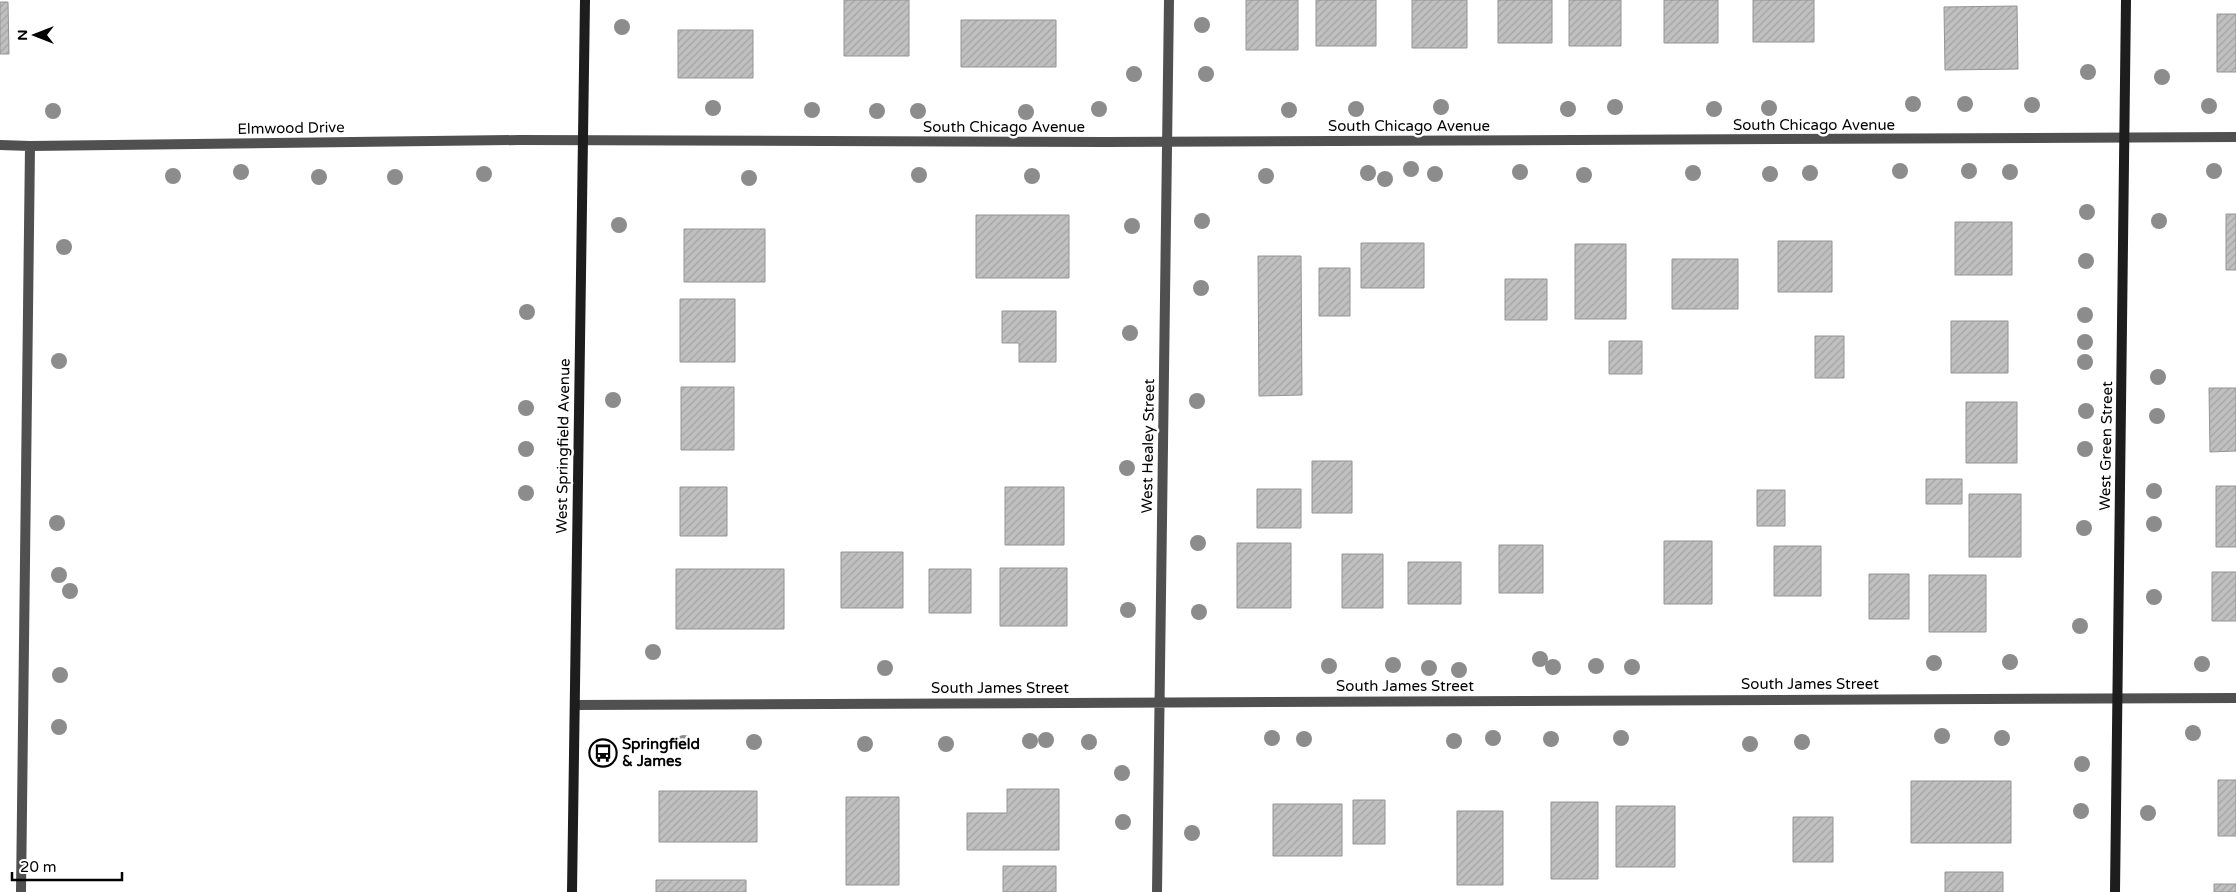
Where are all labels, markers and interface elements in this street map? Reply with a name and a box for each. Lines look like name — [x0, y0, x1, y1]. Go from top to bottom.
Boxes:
north arrow — [10, 10, 60, 60]
text: N — [14, 29, 31, 41]
street label: South Chicago Avenue — [1733, 116, 1895, 134]
street label: South Chicago Avenue — [1328, 117, 1490, 135]
street label: Elmwood Drive — [237, 118, 345, 138]
street label: South Chicago Avenue — [923, 118, 1085, 136]
street label: West Springfield Avenue — [552, 358, 574, 534]
street label: West Healey Street — [1138, 378, 1158, 514]
street label: West Green Street — [2096, 381, 2116, 511]
street label: South James Street — [1741, 675, 1879, 693]
street label: South James Street — [1336, 677, 1474, 695]
street label: South James Street — [931, 679, 1069, 697]
place label: Springfield & James — [622, 735, 700, 770]
bus stop icon: Springfield & James — [588, 738, 618, 768]
scale bar — [12, 850, 122, 882]
text: 20 m — [20, 858, 57, 876]

